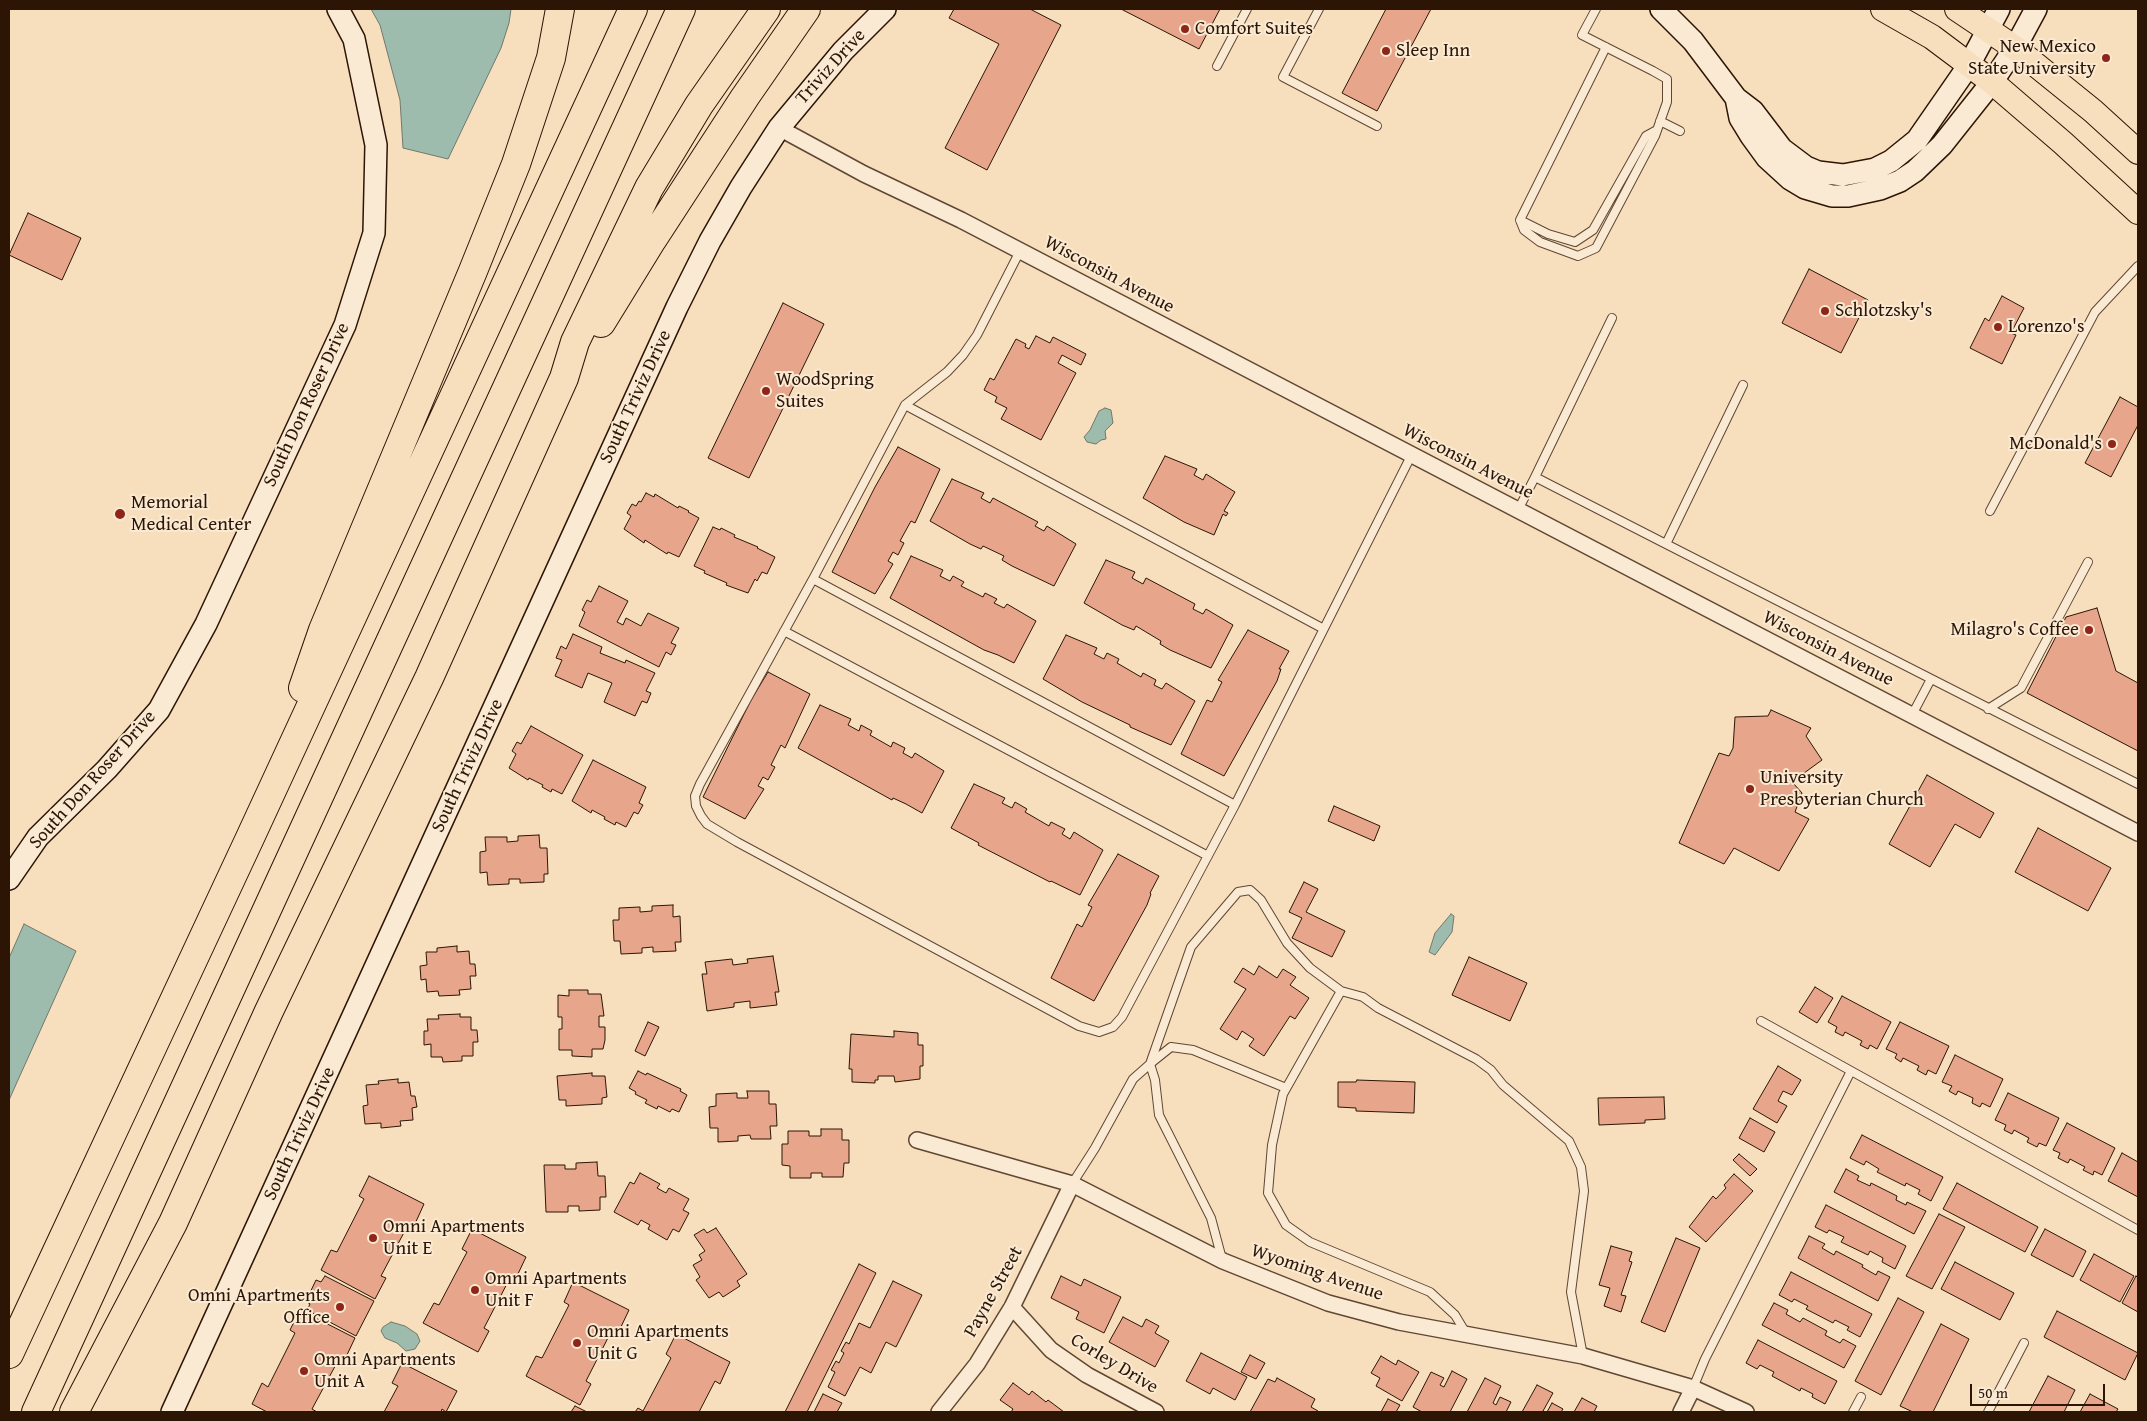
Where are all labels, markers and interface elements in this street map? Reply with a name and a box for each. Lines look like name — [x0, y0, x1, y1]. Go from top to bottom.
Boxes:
place label: Comfort Suites — [1195, 18, 1313, 40]
marker: Comfort Suites — [1179, 23, 1191, 35]
street label: Triviz Drive — [791, 25, 871, 109]
place label: New Mexico State University — [1968, 36, 2096, 80]
place label: Sleep Inn — [1396, 40, 1470, 62]
marker: Sleep Inn — [1380, 45, 1392, 57]
marker: New Mexico State University — [2100, 52, 2112, 64]
street label: Wisconsin Avenue — [1040, 231, 1178, 319]
place label: Schlotzsky's — [1835, 300, 1932, 322]
marker: Schlotzsky's — [1819, 305, 1831, 317]
place label: Lorenzo's — [2008, 316, 2085, 338]
street label: South Don Roser Drive — [259, 319, 355, 491]
marker: Lorenzo's — [1992, 321, 2004, 333]
street label: South Triviz Drive — [595, 327, 677, 467]
place label: WoodSpring Suites — [776, 369, 874, 413]
marker: WoodSpring Suites — [760, 385, 772, 397]
street label: Wisconsin Avenue — [1399, 419, 1537, 505]
place label: McDonald's — [2009, 433, 2102, 455]
marker: McDonald's — [2106, 438, 2118, 450]
place label: Memorial Medical Center — [131, 492, 251, 536]
marker: Memorial Medical Center — [113, 507, 127, 521]
street label: Wisconsin Avenue — [1759, 606, 1897, 692]
place label: Milagro's Coffee — [1950, 619, 2079, 641]
marker: Milagro's Coffee — [2083, 624, 2095, 636]
street label: South Triviz Drive — [427, 696, 509, 836]
street label: South Don Roser Drive — [25, 706, 161, 854]
place label: University Presbyterian Church — [1760, 767, 1924, 811]
marker: University Presbyterian Church — [1744, 783, 1756, 795]
street label: South Triviz Drive — [259, 1064, 341, 1204]
place label: Omni Apartments Unit E — [383, 1216, 525, 1260]
marker: Omni Apartments Unit E — [367, 1232, 379, 1244]
street label: Wyoming Avenue — [1248, 1240, 1386, 1306]
street label: Payne Street — [960, 1243, 1028, 1341]
place label: Omni Apartments Unit F — [485, 1268, 627, 1312]
marker: Omni Apartments Unit F — [469, 1284, 481, 1296]
place label: Omni Apartments Office — [188, 1285, 330, 1329]
marker: Omni Apartments Office — [334, 1301, 346, 1313]
place label: Omni Apartments Unit G — [587, 1321, 729, 1365]
street label: Corley Drive — [1066, 1329, 1162, 1399]
marker: Omni Apartments Unit G — [571, 1337, 583, 1349]
place label: Omni Apartments Unit A — [314, 1349, 456, 1393]
marker: Omni Apartments Unit A — [298, 1365, 310, 1377]
scale bar — [1972, 1374, 2107, 1406]
text: 50 m — [1978, 1382, 2008, 1403]

